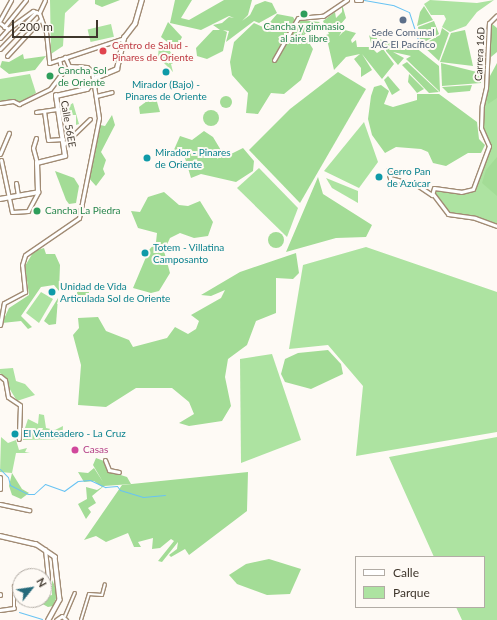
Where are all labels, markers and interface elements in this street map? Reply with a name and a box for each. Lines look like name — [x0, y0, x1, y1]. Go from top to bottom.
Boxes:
marker: Cancha y gimnasio al aire libre — [299, 9, 309, 19]
scale bar — [14, 12, 100, 38]
marker: Sede Comunal JAC El Pacífico — [398, 15, 408, 25]
text: 200 m — [19, 19, 53, 34]
place label: Cancha y gimnasio al aire libre — [263, 20, 345, 44]
place label: Sede Comunal JAC El Pacífico — [371, 26, 435, 50]
street label: Carrera 16D — [473, 27, 487, 81]
place label: Centro de Salud - Pinares de Oriente — [112, 39, 194, 62]
marker: Centro de Salud - Pinares de Oriente — [97, 45, 109, 57]
place label: Cancha Sol de Oriente — [58, 64, 107, 88]
marker: Mirador (Bajo) - Pinares de Oriente — [161, 67, 171, 77]
marker: Cancha Sol de Oriente — [45, 71, 55, 81]
place label: Mirador (Bajo) - Pinares de Oriente — [125, 78, 207, 102]
street label: Calle 56EE — [58, 100, 78, 148]
place label: Mirador - Pinares de Oriente — [155, 146, 231, 170]
marker: Mirador - Pinares de Oriente — [142, 153, 152, 163]
place label: Cerro Pan de Azúcar — [387, 165, 431, 188]
marker: Cerro Pan de Azúcar — [374, 172, 384, 182]
place label: Cancha La Piedra — [45, 205, 121, 217]
marker: Cancha La Piedra — [32, 206, 42, 216]
place label: Totem - Villatina Camposanto — [153, 241, 225, 264]
marker: Totem - Villatina Camposanto — [140, 248, 150, 258]
place label: Unidad de Vida Articulada Sol de Oriente — [60, 280, 170, 304]
marker: Unidad de Vida Articulada Sol de Oriente — [47, 287, 57, 297]
place label: El Venteadero - La Cruz — [23, 428, 126, 440]
marker: El Venteadero - La Cruz — [10, 429, 20, 439]
place label: Casas — [83, 444, 108, 456]
marker: Casas — [70, 445, 80, 455]
legend — [355, 556, 485, 608]
text: Calle — [393, 565, 419, 580]
north arrow — [12, 568, 52, 608]
text: N — [34, 575, 50, 589]
text: Parque — [393, 585, 430, 600]

